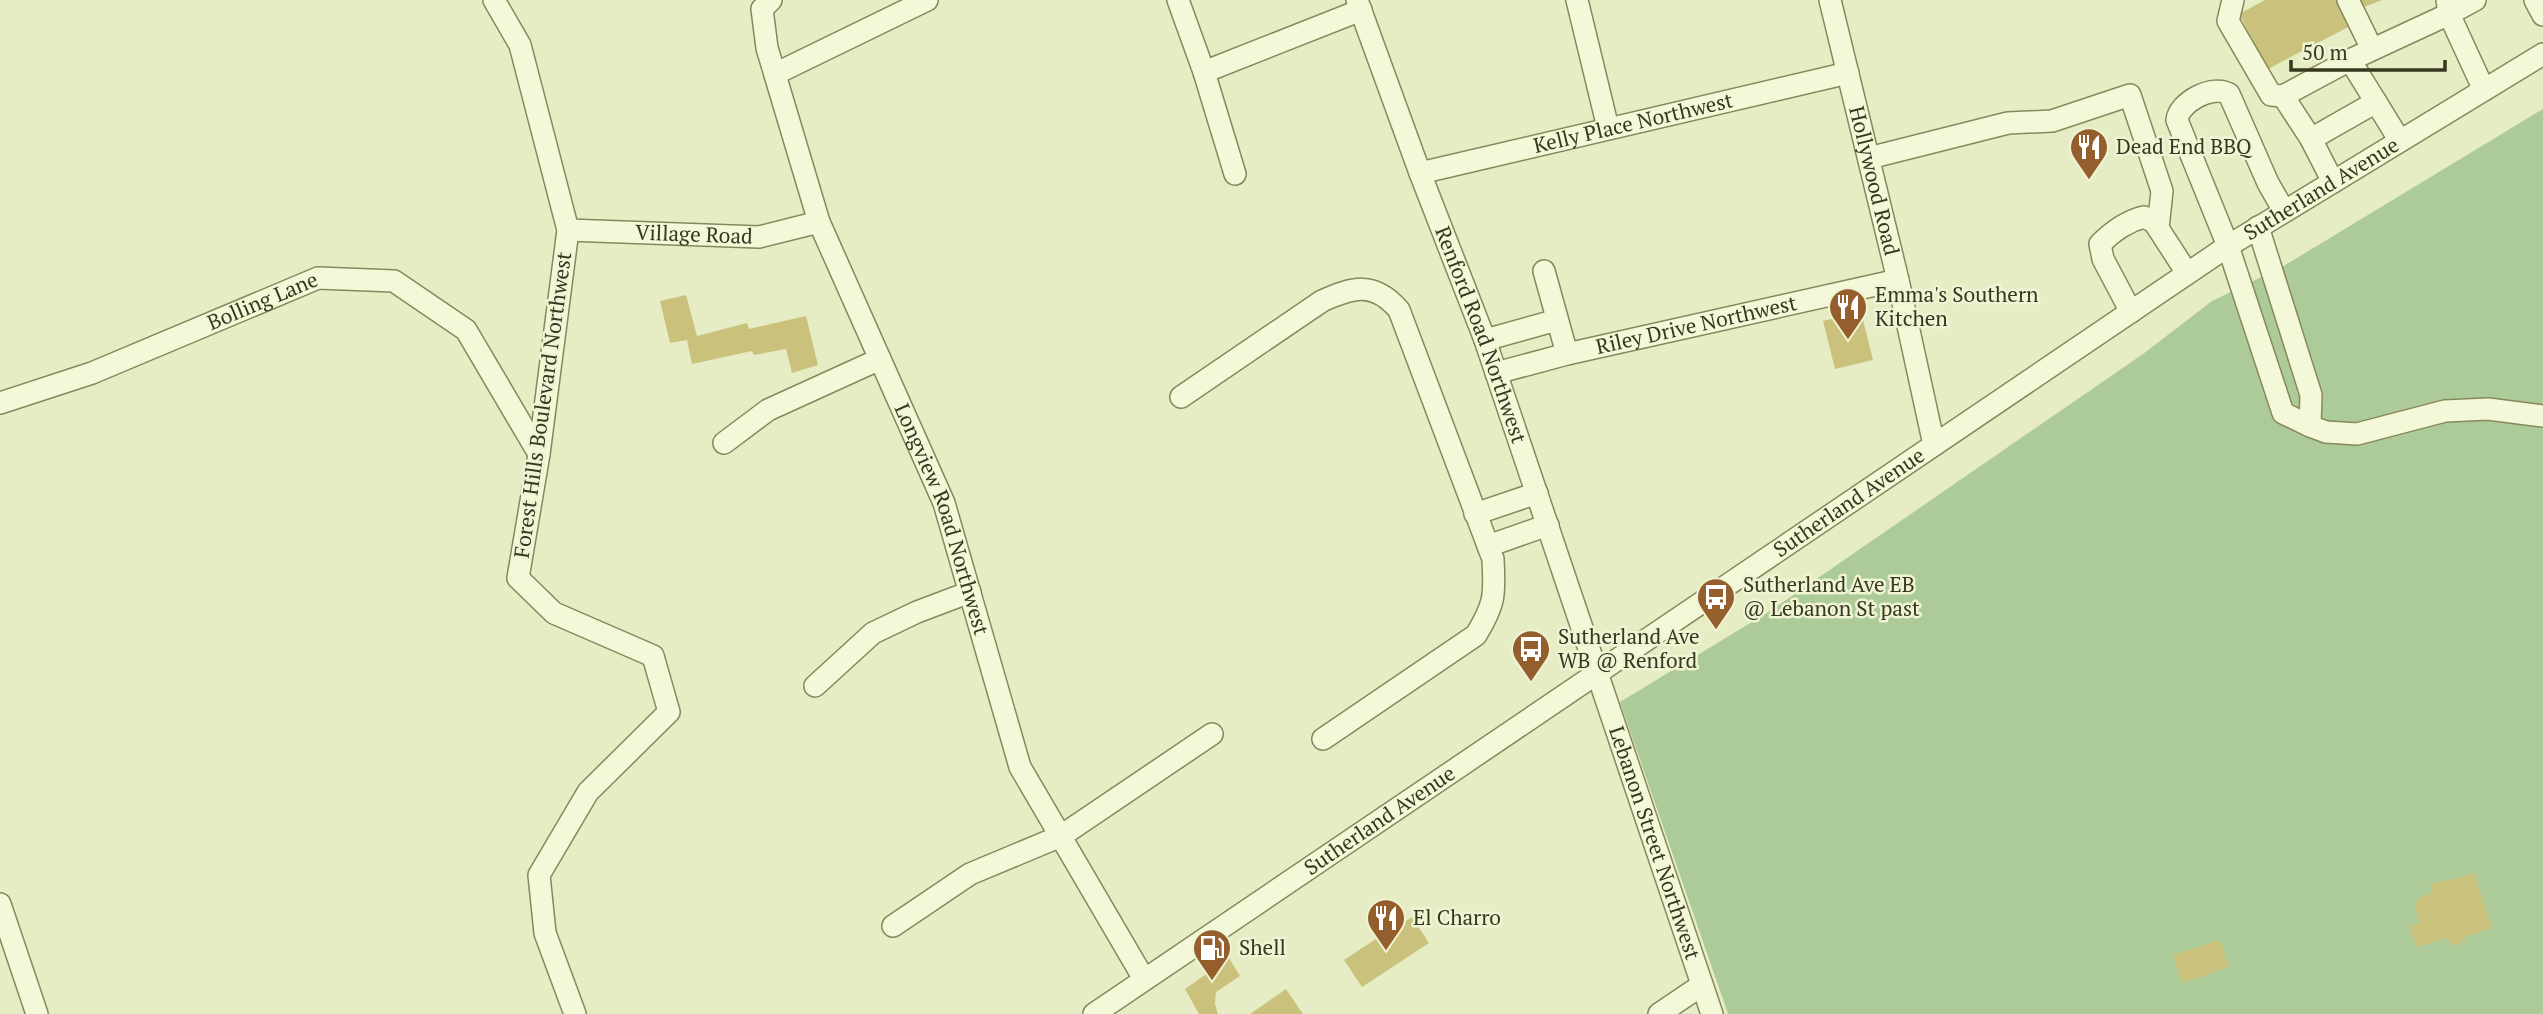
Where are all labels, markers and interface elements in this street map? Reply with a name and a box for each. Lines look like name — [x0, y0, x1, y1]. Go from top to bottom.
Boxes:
scale bar — [2291, 28, 2445, 72]
text: 50 m — [2302, 38, 2348, 66]
street label: Kelly Place Northwest — [1531, 85, 1736, 159]
street label: Hollywood Road — [1843, 103, 1907, 258]
restaurant icon: Dead End BBQ — [2068, 126, 2110, 181]
street label: Sutherland Avenue — [2238, 130, 2404, 246]
place label: Dead End BBQ — [2116, 132, 2252, 160]
street label: Village Road — [635, 217, 754, 250]
street label: Renford Road Northwest — [1429, 222, 1534, 447]
street label: Forest Hills Boulevard Northwest — [507, 250, 577, 560]
street label: Bolling Lane — [203, 265, 322, 336]
place label: Emma's Southern Kitchen — [1875, 280, 2039, 332]
restaurant icon: Emma's Southern Kitchen — [1827, 286, 1869, 341]
street label: Riley Drive Northwest — [1593, 288, 1799, 360]
street label: Longview Road Northwest — [888, 399, 996, 638]
street label: Sutherland Avenue — [1768, 441, 1930, 563]
place label: Sutherland Ave EB @ Lebanon St past — [1743, 570, 1920, 622]
bus stop icon: Sutherland Ave EB @ Lebanon St past — [1695, 576, 1737, 631]
place label: Sutherland Ave WB @ Renford — [1558, 622, 1699, 674]
bus stop icon: Sutherland Ave WB @ Renford — [1510, 628, 1552, 683]
street label: Lebanon Street Northwest — [1603, 722, 1708, 963]
street label: Sutherland Avenue — [1298, 759, 1460, 881]
restaurant icon: El Charro — [1365, 897, 1407, 952]
place label: El Charro — [1413, 903, 1501, 931]
fuel station icon: Shell — [1191, 927, 1233, 982]
place label: Shell — [1239, 933, 1286, 961]

